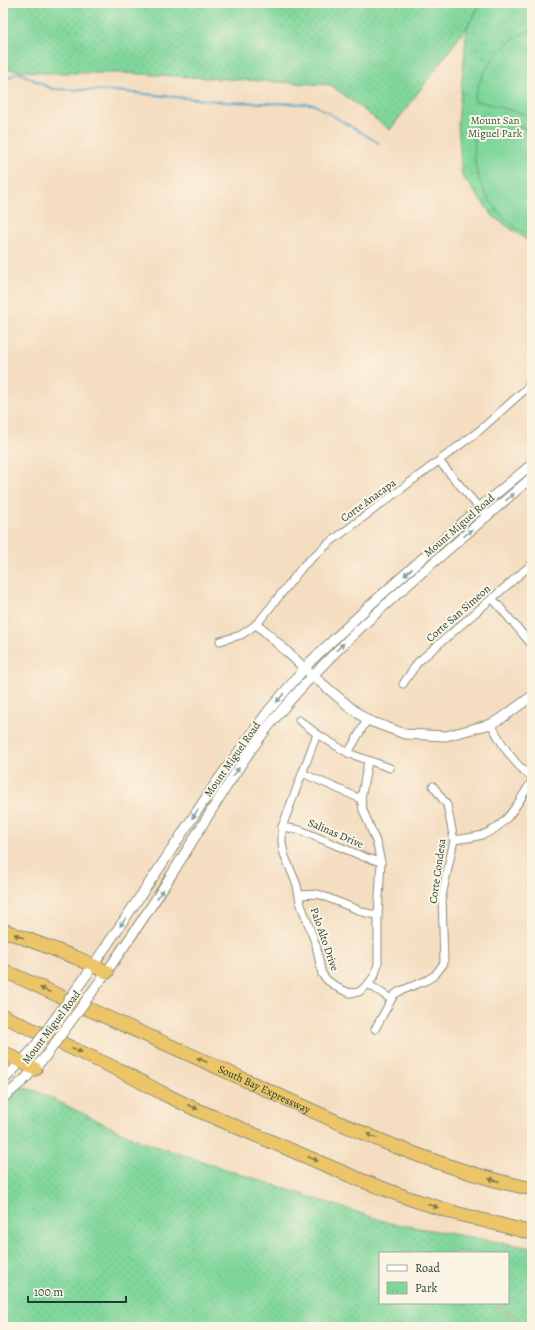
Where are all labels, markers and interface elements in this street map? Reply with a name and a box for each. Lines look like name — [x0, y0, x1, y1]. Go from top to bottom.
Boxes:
park label: Mount San Miguel Park — [468, 113, 523, 141]
street label: Corte Anacapa — [338, 475, 400, 526]
street label: Mount Miguel Road — [421, 491, 498, 560]
one-way arrow — [505, 493, 514, 502]
one-way arrow — [462, 529, 473, 538]
one-way arrow — [402, 568, 413, 577]
street label: Corte San Simeon — [423, 581, 494, 645]
one-way arrow — [335, 643, 345, 652]
one-way arrow — [275, 692, 284, 703]
street label: Mount Miguel Road — [201, 719, 264, 800]
one-way arrow — [232, 766, 241, 777]
one-way arrow — [191, 809, 199, 819]
street label: Salinas Drive — [306, 815, 366, 852]
street label: Corte Condesa — [425, 837, 450, 905]
one-way arrow — [156, 888, 164, 899]
street label: Palo Alto Drive — [307, 905, 342, 973]
one-way arrow — [119, 917, 127, 928]
one-way arrow — [13, 933, 25, 939]
street label: Mount Miguel Road — [19, 987, 84, 1067]
one-way arrow — [40, 987, 51, 993]
one-way arrow — [71, 1047, 82, 1053]
one-way arrow — [197, 1057, 208, 1063]
street label: South Bay Expressway — [215, 1061, 313, 1117]
one-way arrow — [188, 1105, 200, 1111]
one-way arrow — [366, 1133, 377, 1139]
one-way arrow — [307, 1156, 318, 1162]
one-way arrow — [488, 1177, 500, 1183]
one-way arrow — [428, 1204, 440, 1210]
legend — [379, 1252, 509, 1304]
text: Road — [415, 1260, 441, 1276]
scale bar — [28, 1278, 126, 1304]
text: Park — [415, 1280, 438, 1296]
text: 100 m — [34, 1284, 63, 1300]

